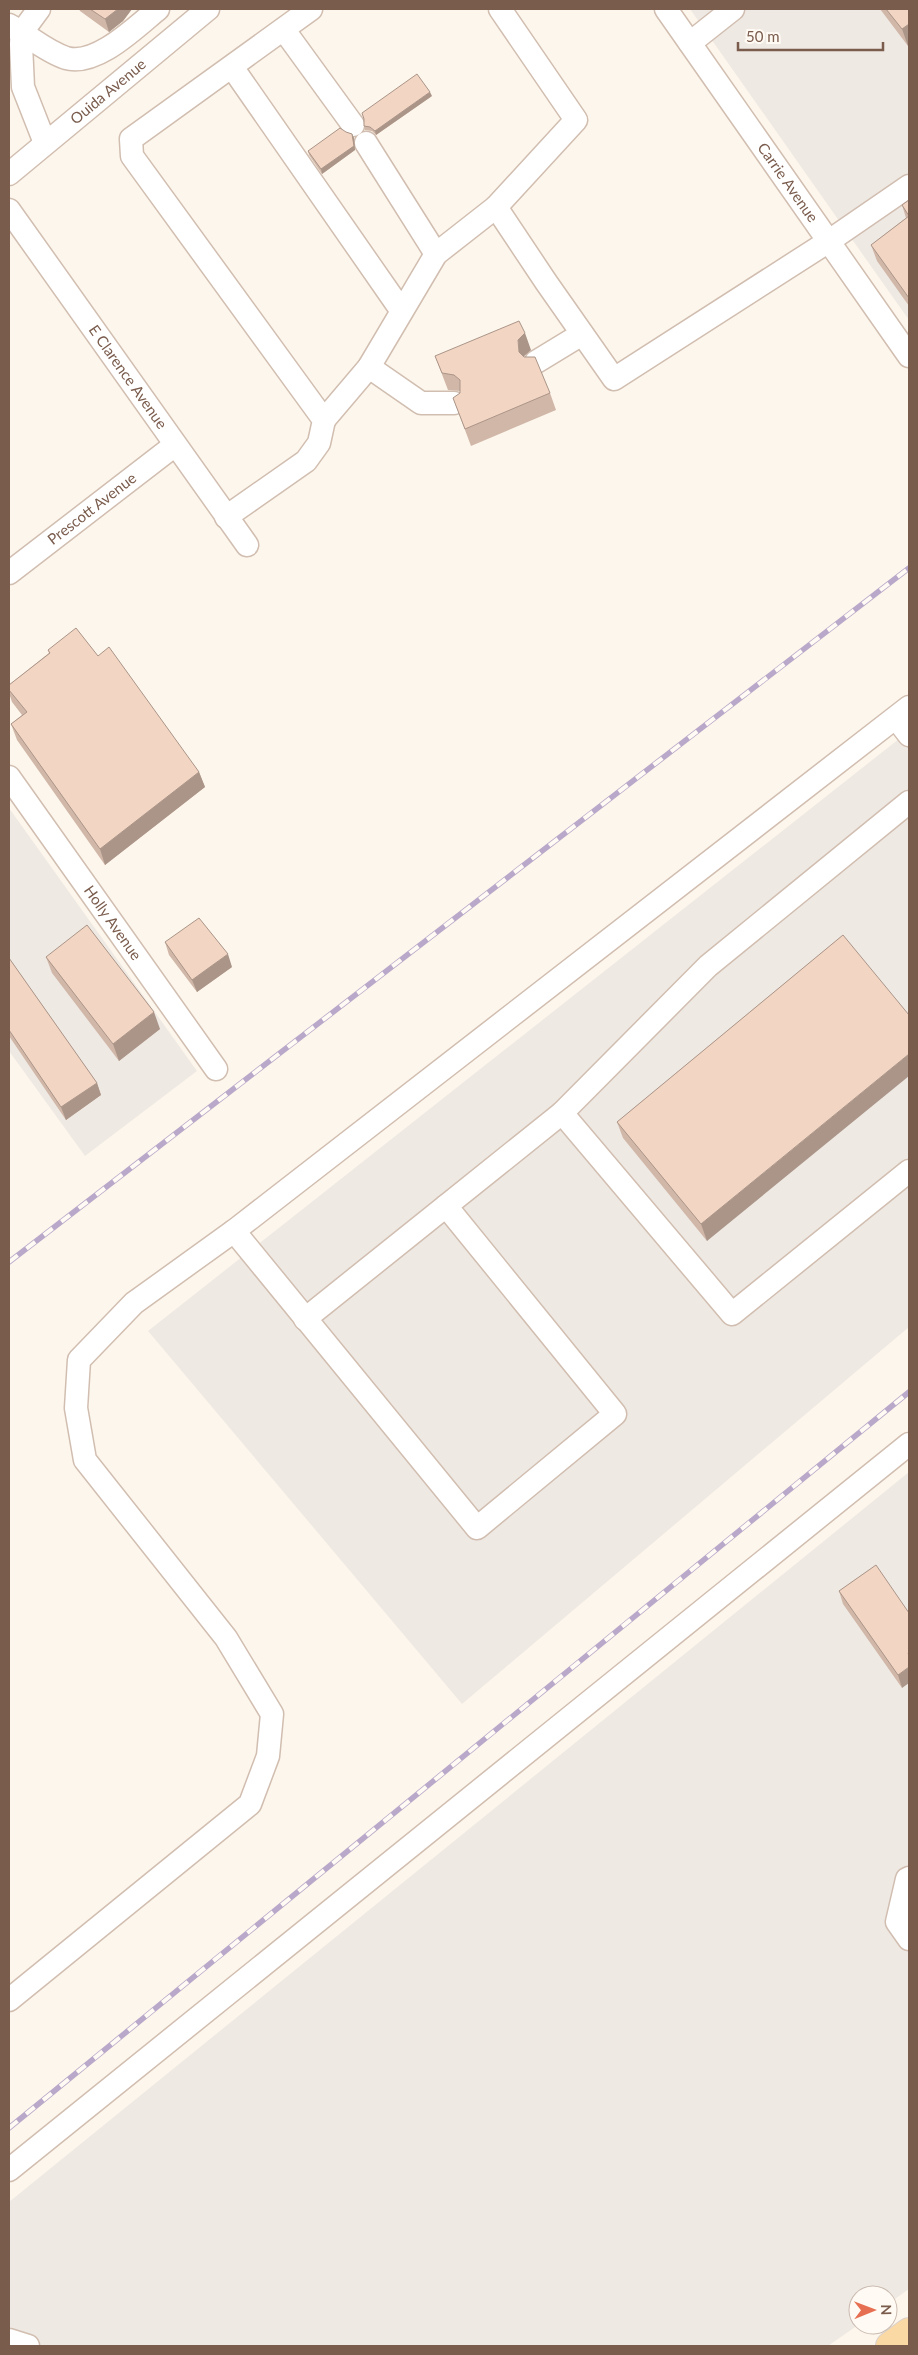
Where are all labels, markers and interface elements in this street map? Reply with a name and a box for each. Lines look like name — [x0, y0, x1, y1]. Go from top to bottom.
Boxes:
scale bar — [738, 20, 883, 52]
text: 50 m — [746, 27, 780, 45]
street label: Ouida Avenue — [66, 54, 149, 127]
street label: Carrie Avenue — [754, 139, 823, 225]
street label: E Clarence Avenue — [86, 321, 172, 432]
street label: Prescott Avenue — [44, 468, 140, 548]
street label: Holly Avenue — [81, 882, 146, 963]
north arrow — [848, 2285, 898, 2335]
text: N — [878, 2304, 895, 2315]

